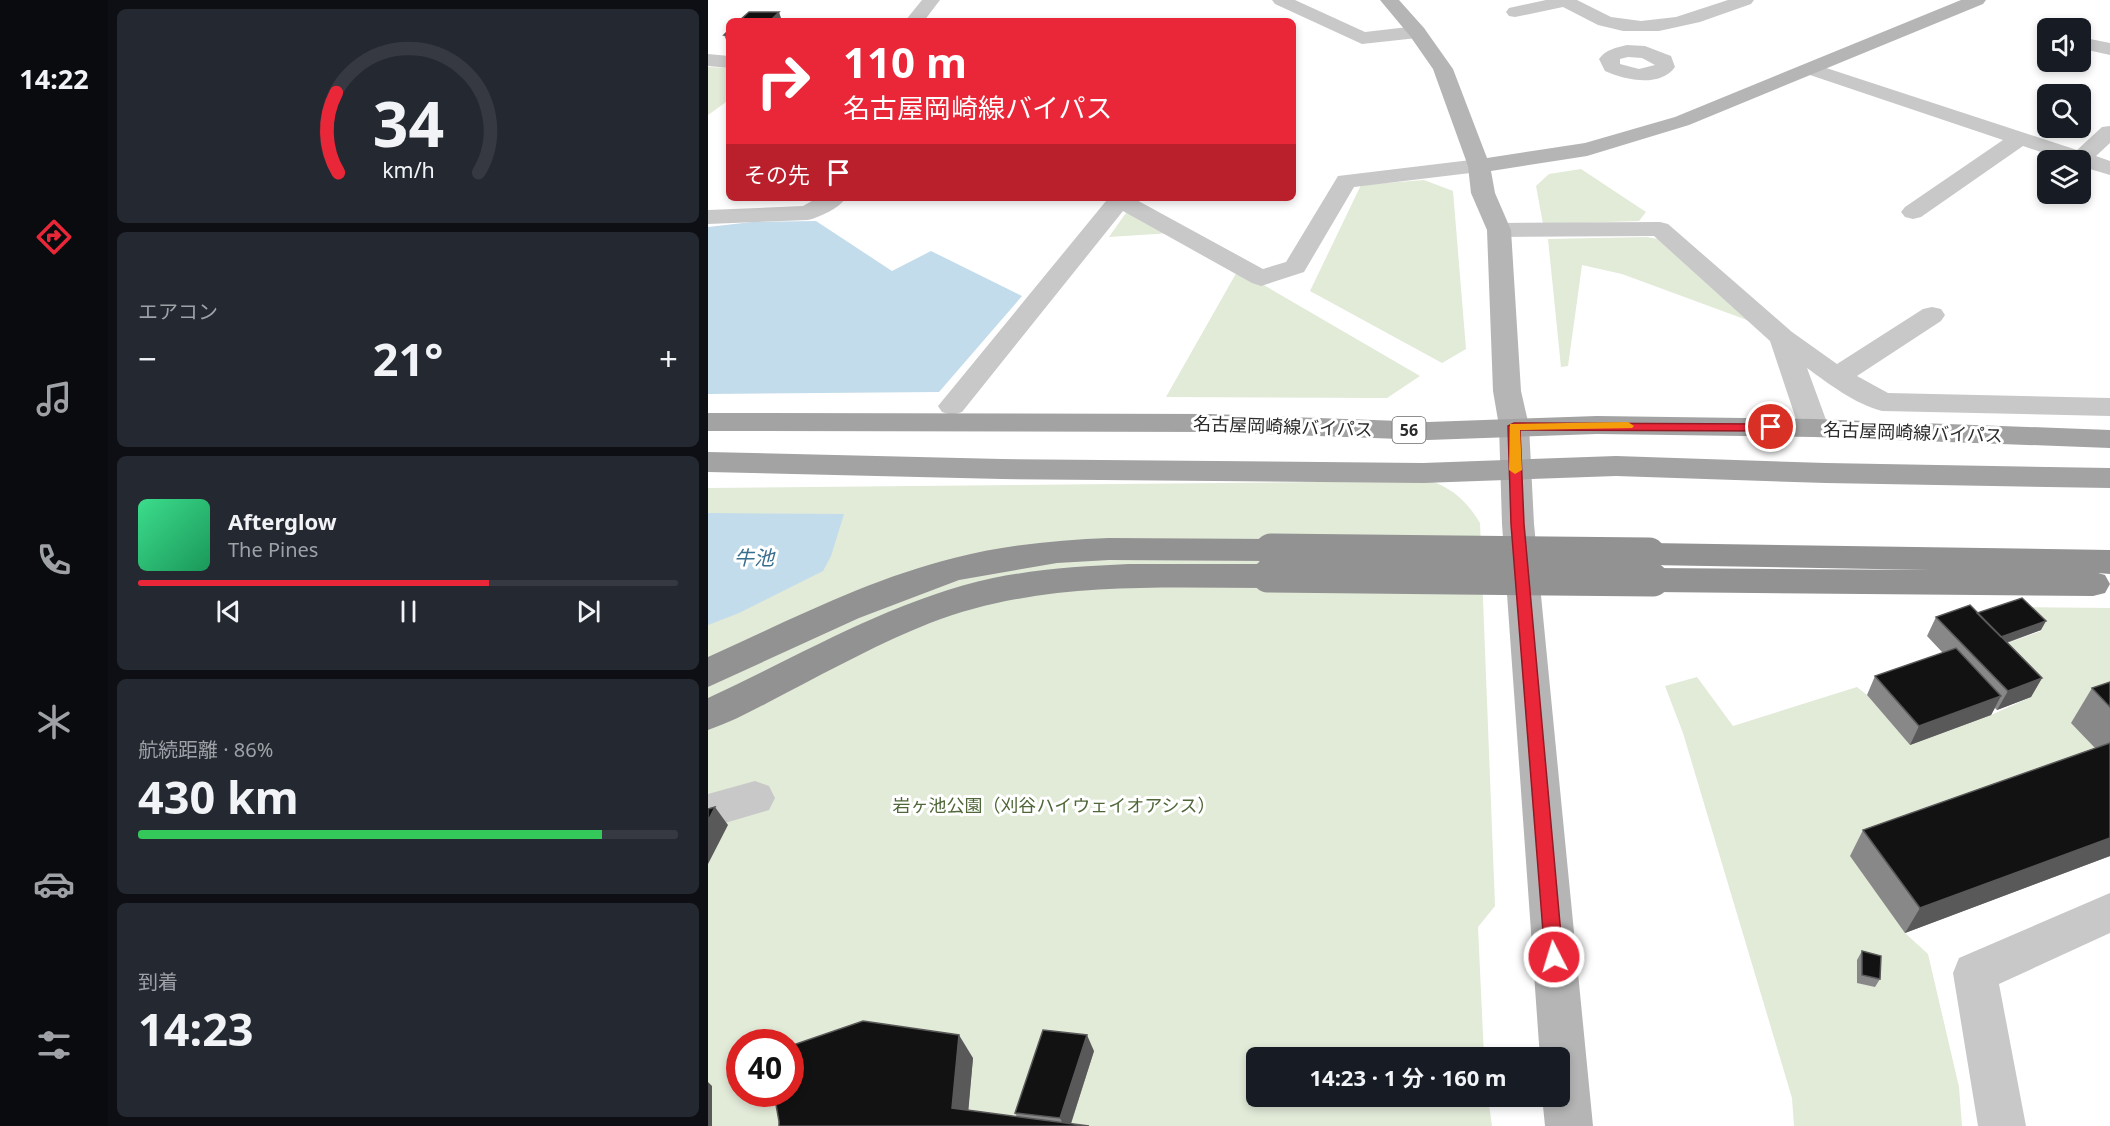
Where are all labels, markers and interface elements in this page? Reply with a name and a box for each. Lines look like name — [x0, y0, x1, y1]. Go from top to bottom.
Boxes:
map controls — [2037, 18, 2091, 204]
button: sound — [2037, 18, 2091, 72]
text: 110 m — [843, 33, 967, 90]
icon: right — [744, 42, 822, 120]
text: 14:22 — [19, 60, 89, 97]
text: 34 — [372, 80, 444, 165]
button: search — [2037, 84, 2091, 138]
text: 名古屋岡崎線バイパス — [843, 89, 1112, 126]
button: layers — [2037, 150, 2091, 204]
text: km/h — [382, 156, 434, 185]
icon: arrive — [822, 156, 855, 189]
text: その先 — [744, 159, 810, 189]
icon: directions — [33, 216, 75, 258]
text: エアコン — [138, 298, 218, 325]
text: 21° — [373, 328, 443, 389]
text: − — [138, 336, 157, 381]
text: + — [659, 336, 678, 381]
icon: music — [33, 378, 75, 420]
pin — [1745, 401, 1796, 452]
icon: arrive — [1754, 410, 1787, 443]
street label: 名古屋岡崎線バイパス — [1193, 411, 1373, 441]
road number: 56 — [1392, 417, 1426, 443]
street label: 名古屋岡崎線バイパス — [1823, 417, 2003, 447]
text: Afterglow — [228, 506, 337, 536]
text: The Pines — [228, 536, 318, 563]
icon: phone — [33, 539, 75, 581]
water label: 牛池 — [734, 544, 776, 571]
icon: previous — [212, 595, 245, 628]
icon: pause — [392, 595, 425, 628]
icon: next — [572, 595, 605, 628]
icon: climate — [33, 701, 75, 743]
text: 航続距離 · 86% — [138, 736, 273, 763]
text: 430 km — [138, 766, 299, 827]
park label: 岩ヶ池公園（刈谷ハイウェイオアシス） — [893, 793, 1215, 817]
icon: car — [33, 863, 75, 905]
position arrow — [1522, 925, 1586, 989]
text: 到着 — [138, 968, 178, 995]
text: 14:23 — [138, 998, 254, 1059]
icon: filters — [33, 1024, 75, 1066]
speed limit sign: 40 — [726, 1029, 804, 1107]
text: 14:23 · 1 分 · 160 m — [1310, 1062, 1507, 1092]

